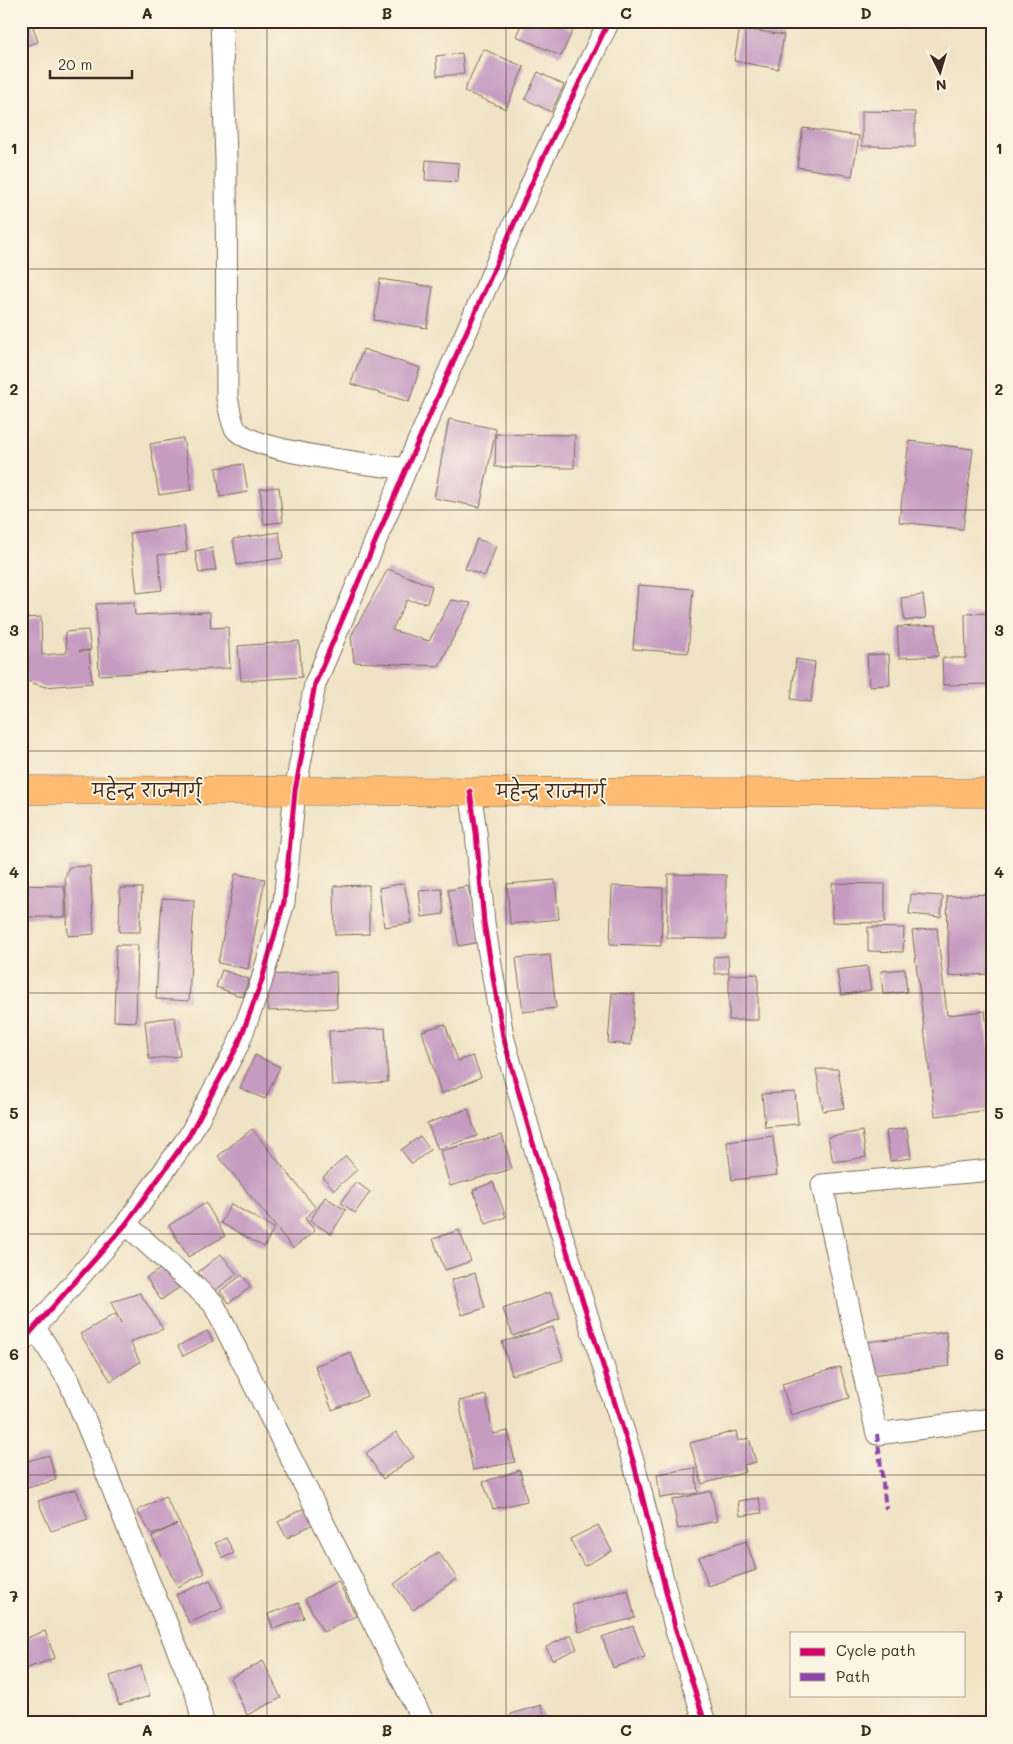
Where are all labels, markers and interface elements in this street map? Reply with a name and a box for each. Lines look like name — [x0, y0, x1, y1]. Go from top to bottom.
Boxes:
text: A — [141, 2, 153, 23]
text: B — [382, 2, 392, 23]
text: C — [620, 2, 632, 23]
text: D — [860, 2, 872, 23]
scale bar — [50, 48, 132, 80]
north arrow — [916, 48, 966, 98]
text: 20 m — [58, 54, 92, 74]
text: N — [935, 76, 947, 95]
text: 1 — [10, 137, 18, 158]
text: 1 — [995, 137, 1003, 158]
text: 2 — [10, 378, 19, 399]
text: 2 — [995, 378, 1004, 399]
text: 3 — [9, 619, 19, 640]
text: 3 — [994, 619, 1004, 640]
street label: महेन्द्र राज्मार्ग् — [91, 775, 203, 804]
street label: महेन्द्र राज्मार्ग् — [495, 776, 607, 805]
text: 4 — [9, 861, 19, 882]
text: 4 — [994, 861, 1004, 882]
text: 5 — [9, 1102, 19, 1123]
text: 5 — [994, 1102, 1004, 1123]
text: 6 — [9, 1343, 19, 1364]
text: 6 — [994, 1343, 1004, 1364]
text: 7 — [10, 1585, 19, 1606]
text: 7 — [995, 1585, 1004, 1606]
legend — [790, 1632, 966, 1696]
text: Cycle path — [836, 1640, 915, 1660]
text: Path — [836, 1666, 870, 1686]
text: A — [141, 1719, 153, 1740]
text: B — [382, 1719, 392, 1740]
text: C — [620, 1719, 632, 1740]
text: D — [860, 1719, 872, 1740]

